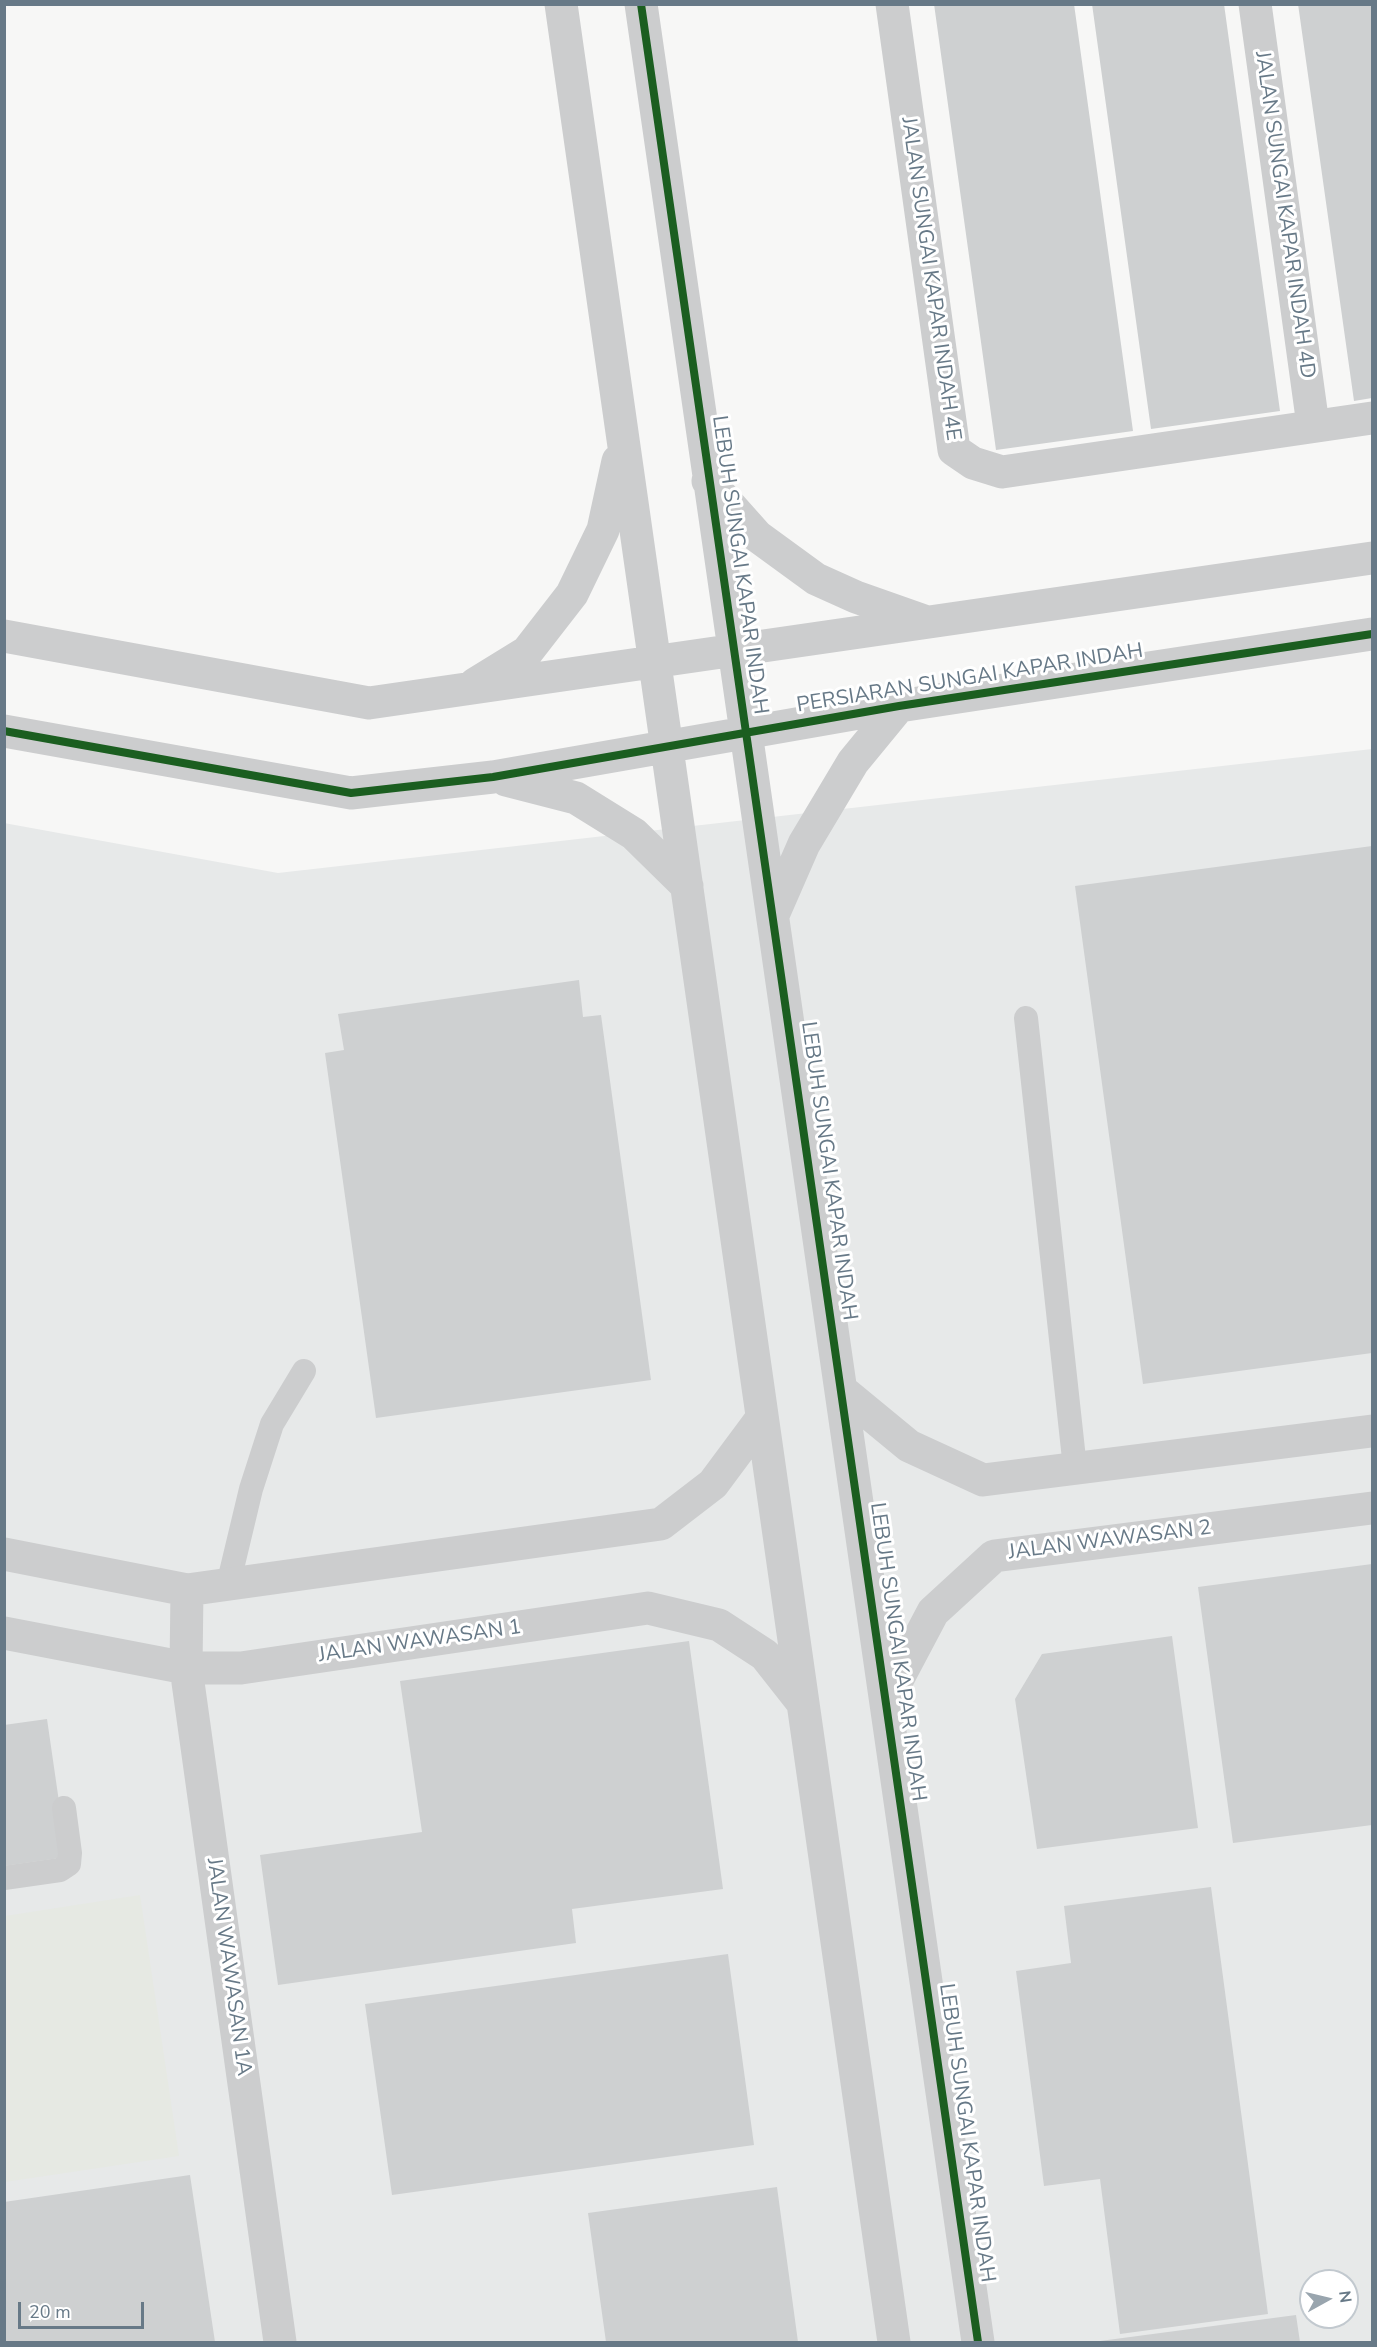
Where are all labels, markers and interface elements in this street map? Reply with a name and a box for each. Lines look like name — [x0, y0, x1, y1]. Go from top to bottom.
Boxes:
street label: JALAN SUNGAI KAPAR INDAH 4D — [1249, 50, 1319, 380]
street label: JALAN SUNGAI KAPAR INDAH 4E — [895, 116, 965, 442]
street label: LEBUH SUNGAI KAPAR INDAH — [706, 414, 772, 716]
street label: PERSIARAN SUNGAI KAPAR INDAH — [795, 639, 1145, 719]
street label: LEBUH SUNGAI KAPAR INDAH — [795, 1020, 861, 1322]
street label: LEBUH SUNGAI KAPAR INDAH — [864, 1501, 930, 1803]
street label: JALAN WAWASAN 2 — [1007, 1516, 1213, 1566]
street label: JALAN WAWASAN 1 — [317, 1615, 523, 1669]
street label: JALAN WAWASAN 1A — [200, 1856, 256, 2078]
street label: LEBUH SUNGAI KAPAR INDAH — [933, 1982, 999, 2284]
north arrow — [1299, 2269, 1359, 2329]
text: N — [1333, 2289, 1357, 2304]
scale bar — [21, 2290, 147, 2328]
text: 20 m — [29, 2300, 71, 2324]

